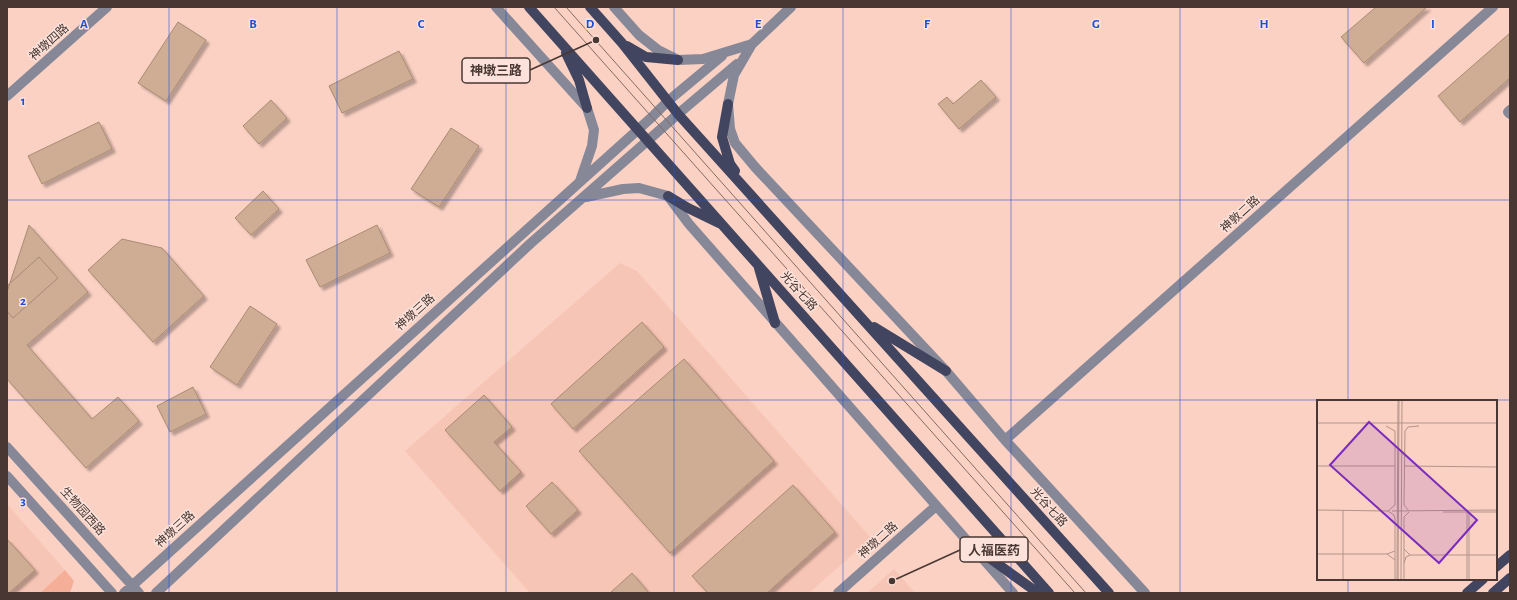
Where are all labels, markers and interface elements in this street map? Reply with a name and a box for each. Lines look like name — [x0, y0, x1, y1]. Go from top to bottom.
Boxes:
text: A — [80, 18, 88, 31]
text: B — [249, 18, 257, 31]
text: C — [418, 18, 425, 31]
text: D — [586, 18, 595, 31]
text: E — [755, 18, 762, 31]
text: F — [924, 18, 931, 31]
text: G — [1092, 18, 1100, 31]
text: H — [1259, 18, 1269, 31]
text: I — [1431, 18, 1435, 31]
street label: 神墩四路 — [26, 21, 71, 63]
callout: 神墩三路 — [462, 58, 530, 83]
text: 神墩三路 — [470, 63, 522, 78]
text: 1 — [21, 95, 25, 108]
street label: 神敦二路 — [1217, 193, 1262, 235]
street label: 光谷七路 — [778, 268, 820, 313]
street label: 神墩三路 — [392, 291, 437, 333]
text: 2 — [20, 295, 26, 308]
inset map — [1317, 400, 1497, 580]
street label: 生物园西路 — [58, 484, 108, 537]
street label: 光谷七路 — [1028, 484, 1070, 529]
text: 3 — [20, 495, 26, 508]
street label: 神墩三路 — [152, 508, 197, 550]
street label: 神墩二路 — [855, 519, 900, 561]
callout: 人福医药 — [960, 537, 1028, 562]
text: 人福医药 — [968, 543, 1020, 558]

